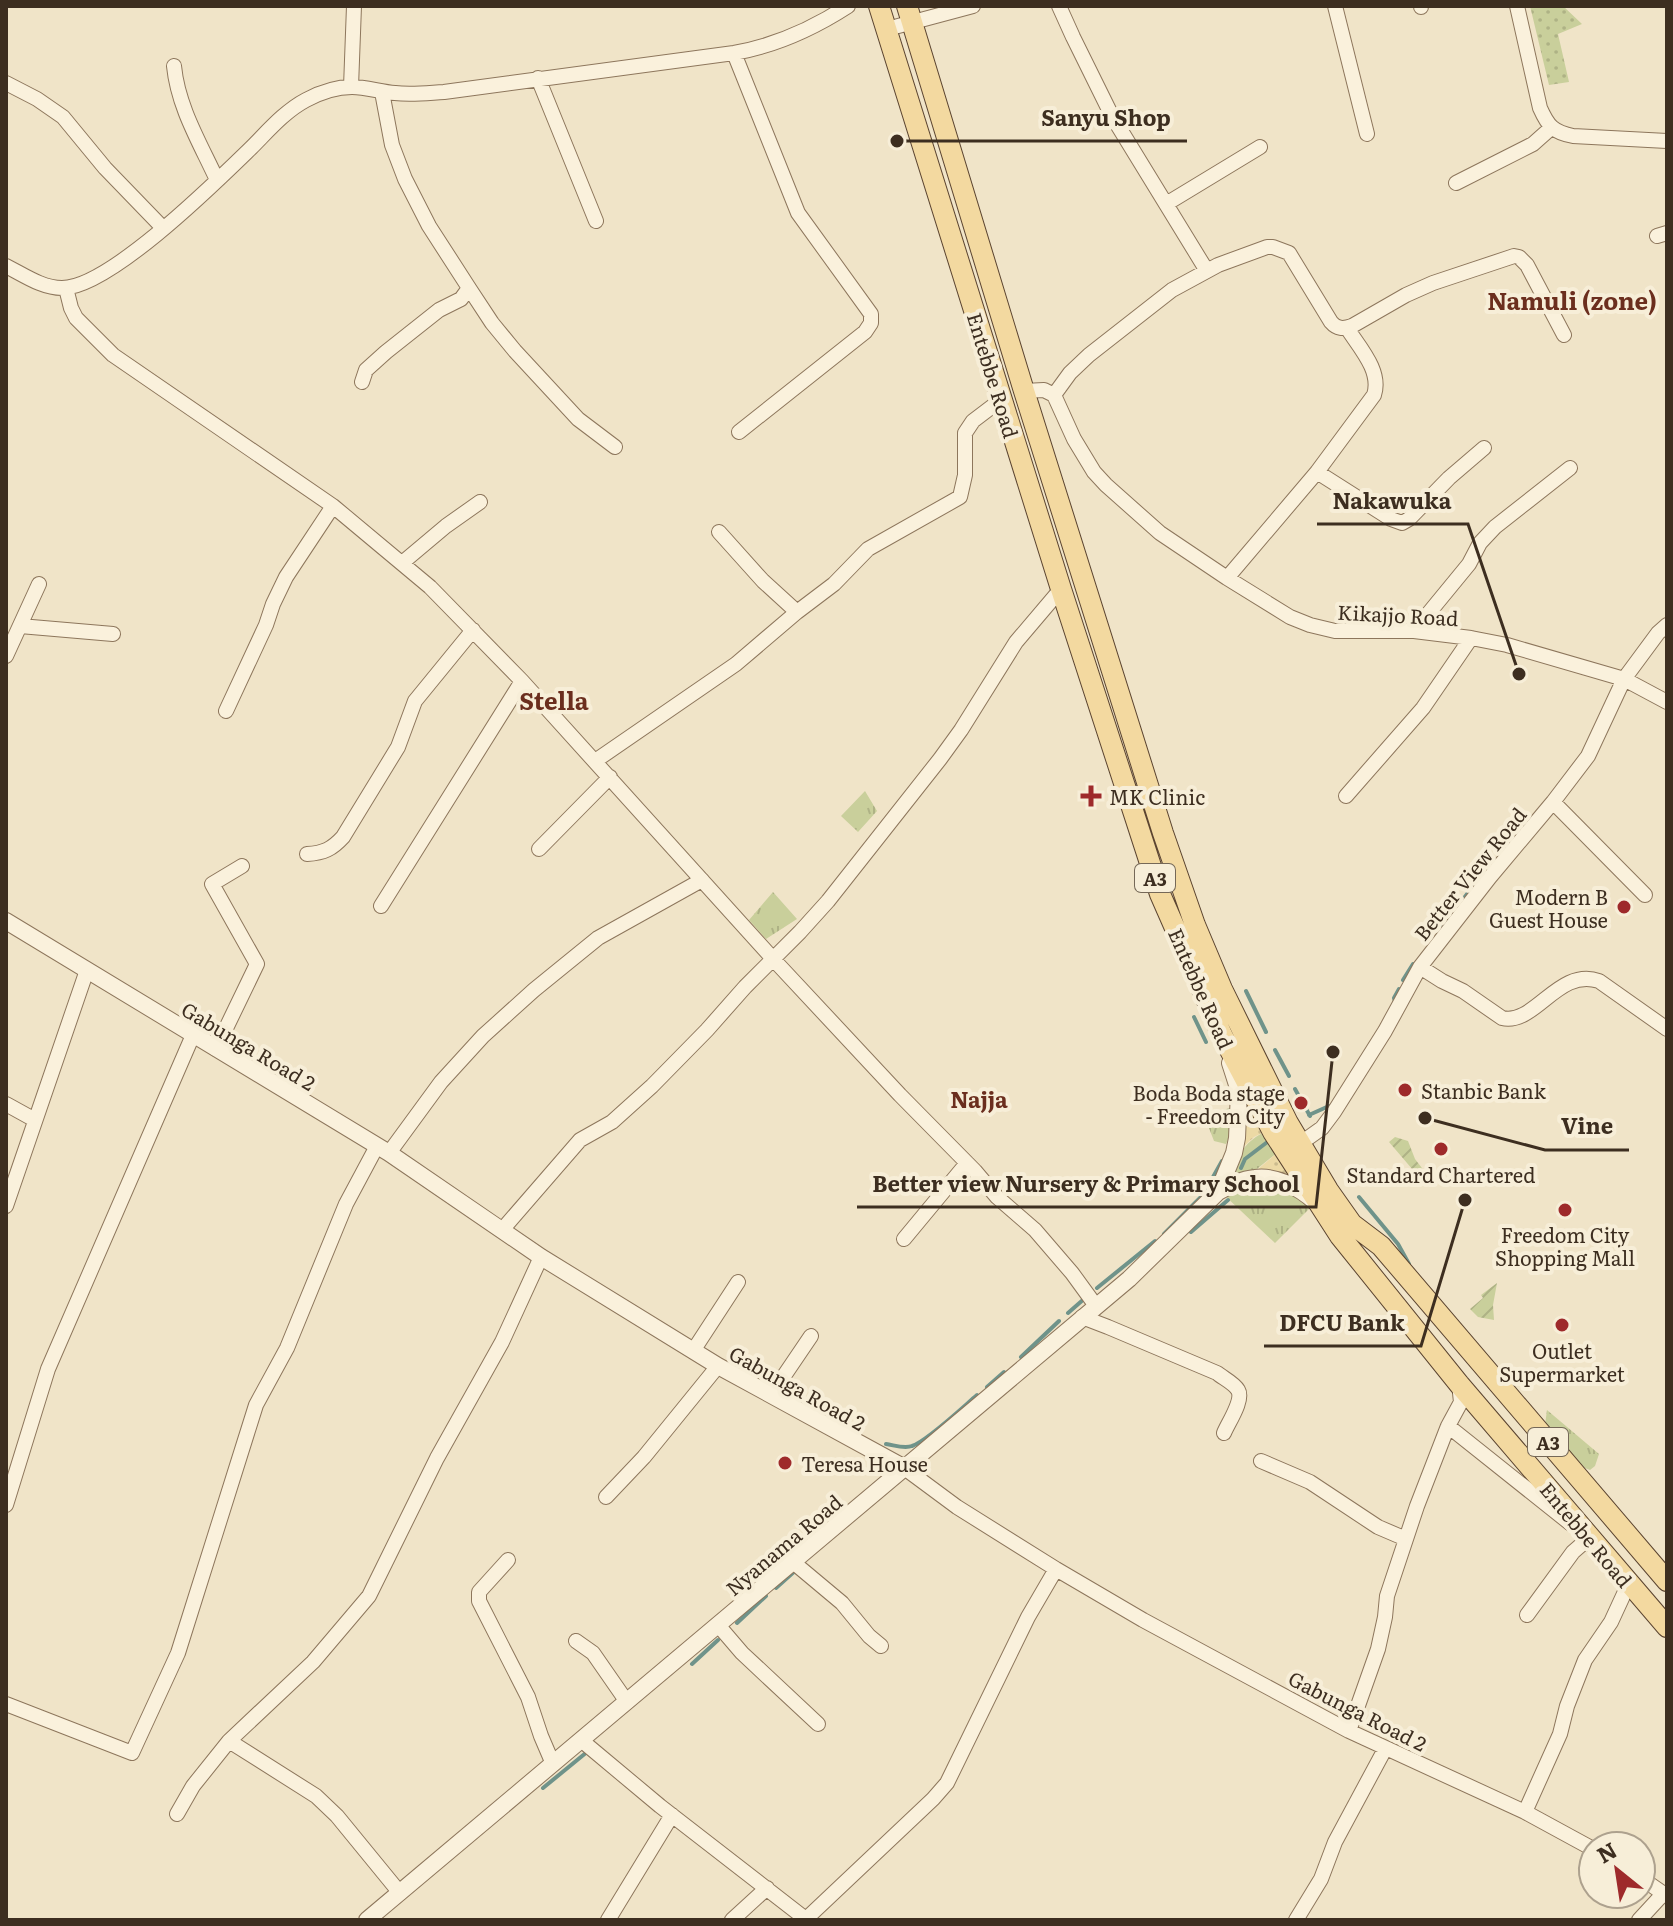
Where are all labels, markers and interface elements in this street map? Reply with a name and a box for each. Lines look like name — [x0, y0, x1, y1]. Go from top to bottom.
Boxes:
callout: Sanyu Shop — [1026, 95, 1187, 141]
text: Sanyu Shop — [1041, 100, 1171, 133]
district label: Namuli (zone) — [1487, 282, 1657, 317]
street label: Entebbe Road — [961, 309, 1027, 441]
callout: Nakawuka — [1317, 478, 1468, 524]
text: Nakawuka — [1332, 483, 1452, 516]
street label: Kikajjo Road — [1337, 596, 1459, 632]
district label: Stella — [519, 682, 589, 717]
place label: MK Clinic — [1109, 781, 1205, 811]
marker: MK Clinic — [1080, 785, 1102, 807]
street label: Better View Road — [1406, 800, 1532, 946]
road number: A3 — [1135, 864, 1175, 892]
place label: Modern B Guest House — [1489, 881, 1608, 934]
marker: Modern B Guest House — [1615, 898, 1633, 916]
street label: Entebbe Road — [1162, 923, 1242, 1053]
street label: Gabunga Road 2 — [176, 993, 322, 1097]
place label: Stanbic Bank — [1421, 1075, 1547, 1105]
place label: Boda Boda stage - Freedom City — [1132, 1077, 1285, 1130]
marker: Stanbic Bank — [1396, 1081, 1414, 1099]
district label: Najja — [950, 1082, 1008, 1115]
marker: Boda Boda stage - Freedom City — [1292, 1094, 1310, 1112]
callout: Vine — [1545, 1104, 1629, 1150]
text: Vine — [1561, 1108, 1613, 1141]
marker: Standard Chartered — [1432, 1140, 1450, 1158]
place label: Standard Chartered — [1347, 1159, 1535, 1189]
callout: Better view Nursery & Primary School — [857, 1161, 1316, 1207]
text: Better view Nursery & Primary School — [872, 1166, 1300, 1199]
marker: Freedom City Shopping Mall — [1556, 1201, 1574, 1219]
place label: Freedom City Shopping Mall — [1495, 1219, 1635, 1272]
callout: DFCU Bank — [1264, 1300, 1421, 1346]
text: DFCU Bank — [1279, 1305, 1405, 1338]
marker: Outlet Supermarket — [1553, 1316, 1571, 1334]
place label: Outlet Supermarket — [1499, 1335, 1625, 1388]
street label: Gabunga Road 2 — [724, 1337, 872, 1437]
road number: A3 — [1528, 1428, 1568, 1456]
place label: Teresa House — [801, 1448, 928, 1478]
marker: Teresa House — [776, 1454, 794, 1472]
street label: Entebbe Road — [1534, 1475, 1640, 1593]
street label: Nyanama Road — [718, 1486, 848, 1602]
street label: Gabunga Road 2 — [1284, 1662, 1432, 1758]
north arrow — [1577, 1830, 1657, 1910]
text: N — [1590, 1832, 1622, 1870]

